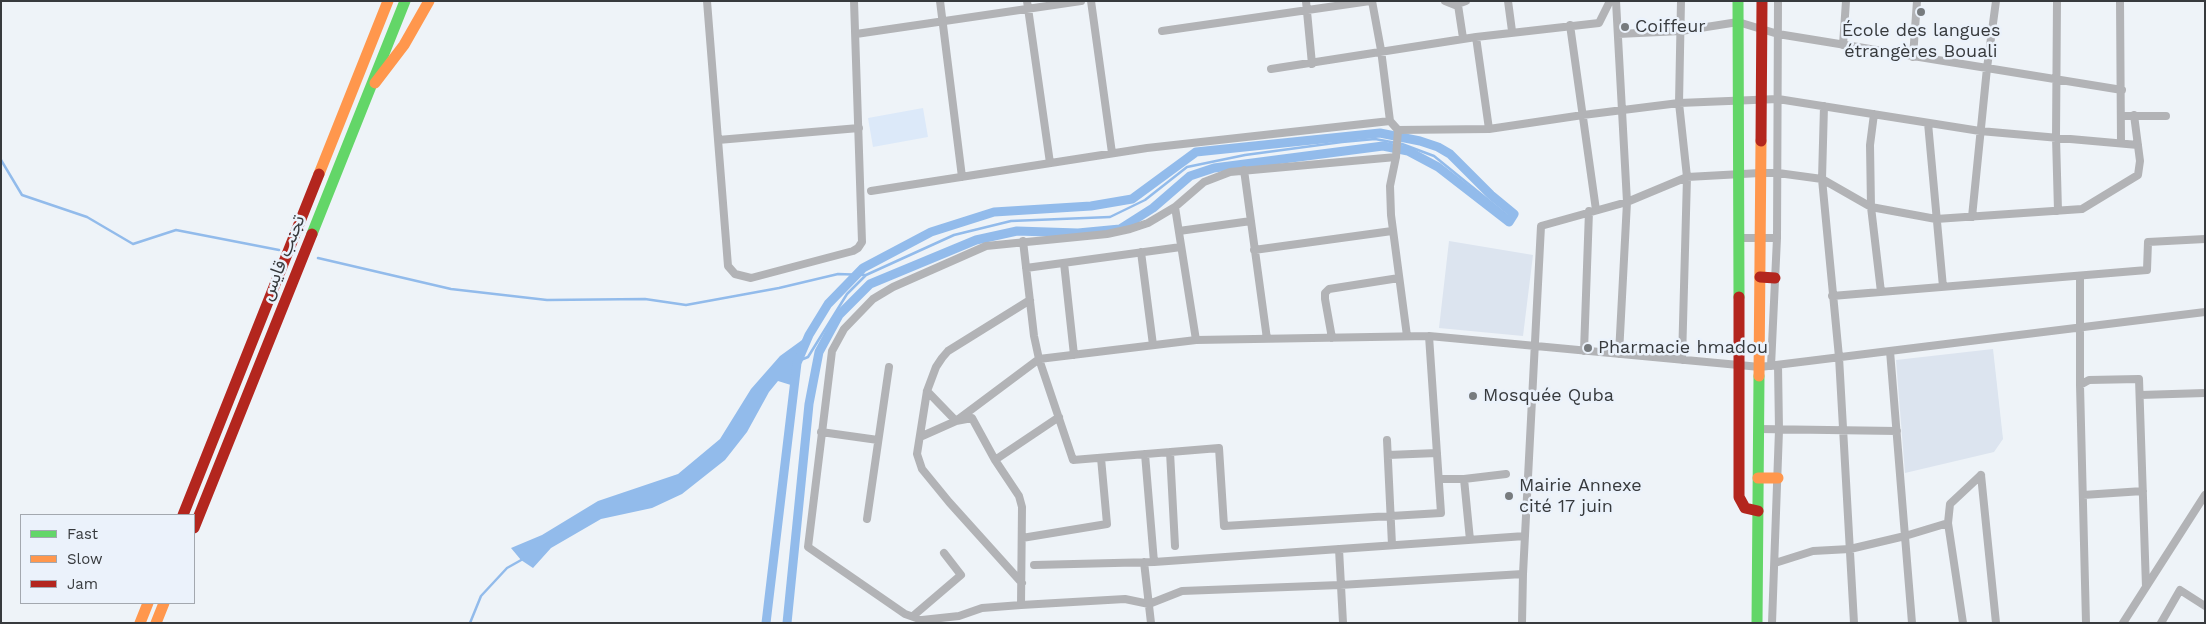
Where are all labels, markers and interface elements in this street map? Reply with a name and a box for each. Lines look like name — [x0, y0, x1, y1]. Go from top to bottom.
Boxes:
marker: École des langues étrangères Bouali — [1915, 6, 1927, 18]
place label: Coiffeur — [1635, 16, 1706, 38]
place label: École des langues étrangères Bouali — [1842, 20, 2000, 62]
marker: Coiffeur — [1619, 21, 1631, 33]
street label: تجنب قايس — [256, 212, 310, 304]
place label: Pharmacie hmadou — [1598, 337, 1768, 359]
marker: Pharmacie hmadou — [1582, 342, 1594, 354]
place label: Mosquée Quba — [1483, 385, 1614, 407]
marker: Mosquée Quba — [1467, 390, 1479, 402]
place label: Mairie Annexe cité 17 juin — [1519, 475, 1642, 518]
marker: Mairie Annexe cité 17 juin — [1503, 490, 1515, 502]
legend — [20, 514, 195, 604]
text: Fast — [67, 525, 98, 543]
text: Slow — [67, 550, 103, 568]
text: Jam — [67, 575, 98, 593]

